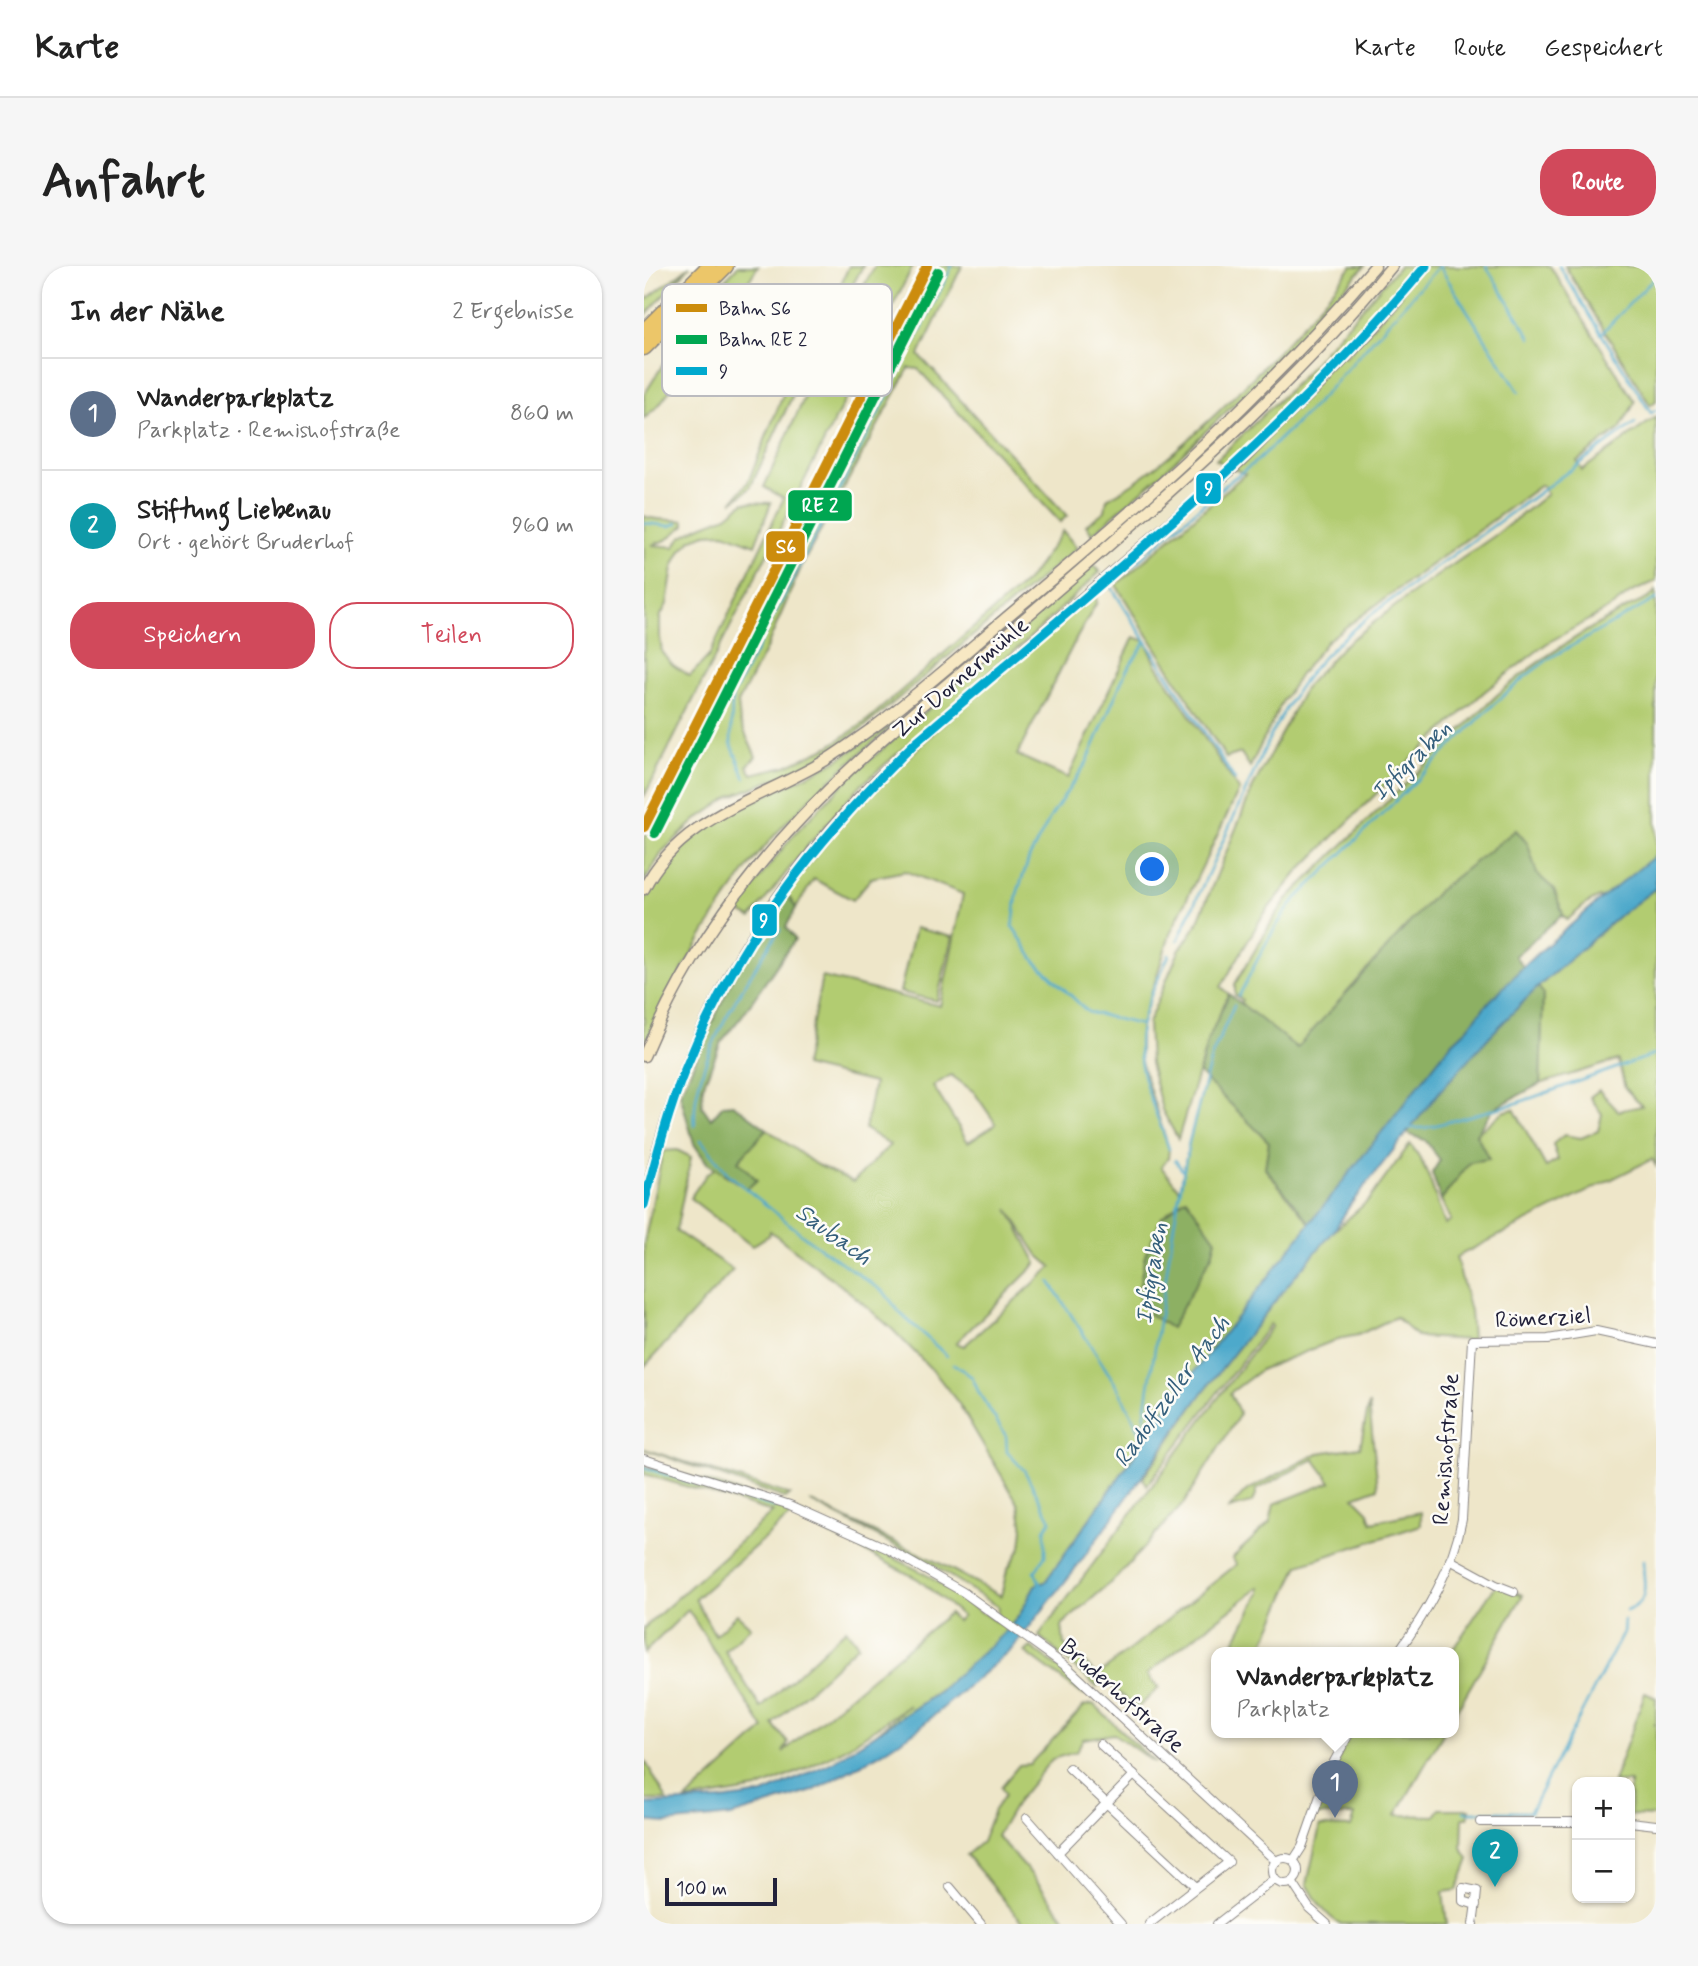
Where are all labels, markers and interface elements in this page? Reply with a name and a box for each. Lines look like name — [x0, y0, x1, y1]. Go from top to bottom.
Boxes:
text: Karte — [35, 26, 119, 70]
text: Karte — [1354, 33, 1416, 64]
text: Route — [1454, 33, 1506, 64]
text: Gespeichert — [1544, 33, 1663, 64]
button: Route — [1540, 149, 1656, 216]
text: Anfahrt — [42, 150, 205, 215]
legend — [662, 284, 892, 396]
text: In der Nähe — [70, 292, 225, 331]
text: 2 Ergebnisse — [452, 297, 574, 327]
text: Bahn S6 — [719, 297, 791, 322]
text: Bahn RE 2 — [719, 328, 807, 353]
text: 9 — [719, 360, 728, 385]
text: Wanderparkplatz — [137, 382, 334, 416]
text: 1 — [88, 399, 98, 429]
text: 860 m — [510, 399, 574, 429]
text: Parkplatz · Remishofstraße — [137, 416, 400, 446]
line badge: 9 — [1195, 472, 1222, 505]
text: 9 — [1204, 477, 1214, 502]
line badge: RE 2 — [787, 489, 853, 522]
text: Stiftung Liebenau — [137, 494, 331, 528]
text: RE 2 — [802, 494, 839, 519]
text: 2 — [87, 511, 99, 541]
text: 960 m — [512, 511, 574, 541]
text: Ort · gehört Bruderhof — [137, 528, 354, 558]
line badge: S6 — [765, 530, 806, 563]
text: S6 — [776, 535, 796, 560]
button: Speichern — [70, 602, 315, 669]
button: Teilen — [329, 602, 574, 669]
street label: Zur Dornermühle — [887, 611, 1036, 746]
water label: Ipfigraben — [1365, 714, 1459, 808]
your location — [1135, 852, 1169, 886]
line badge: 9 — [751, 903, 778, 937]
text: 9 — [759, 909, 769, 934]
water label: Saubach — [789, 1197, 877, 1273]
water label: Ipfigraben — [1129, 1220, 1176, 1326]
street label: Römerziel — [1494, 1302, 1592, 1336]
water label: Radolfzeller Aach — [1107, 1310, 1238, 1474]
street label: Remishofstraße — [1427, 1372, 1467, 1526]
street label: Bruderhofstraße — [1053, 1632, 1190, 1760]
popup — [1211, 1647, 1459, 1738]
text: Wanderparkplatz — [1237, 1661, 1433, 1695]
text: Parkplatz — [1237, 1695, 1330, 1725]
pin: 1 — [1312, 1760, 1358, 1818]
map controls — [1572, 1777, 1635, 1903]
button: + — [1572, 1777, 1635, 1840]
pin: 2 — [1472, 1829, 1518, 1887]
button: − — [1572, 1840, 1635, 1903]
scale bar — [665, 1875, 777, 1907]
text: 100 m — [676, 1877, 727, 1902]

